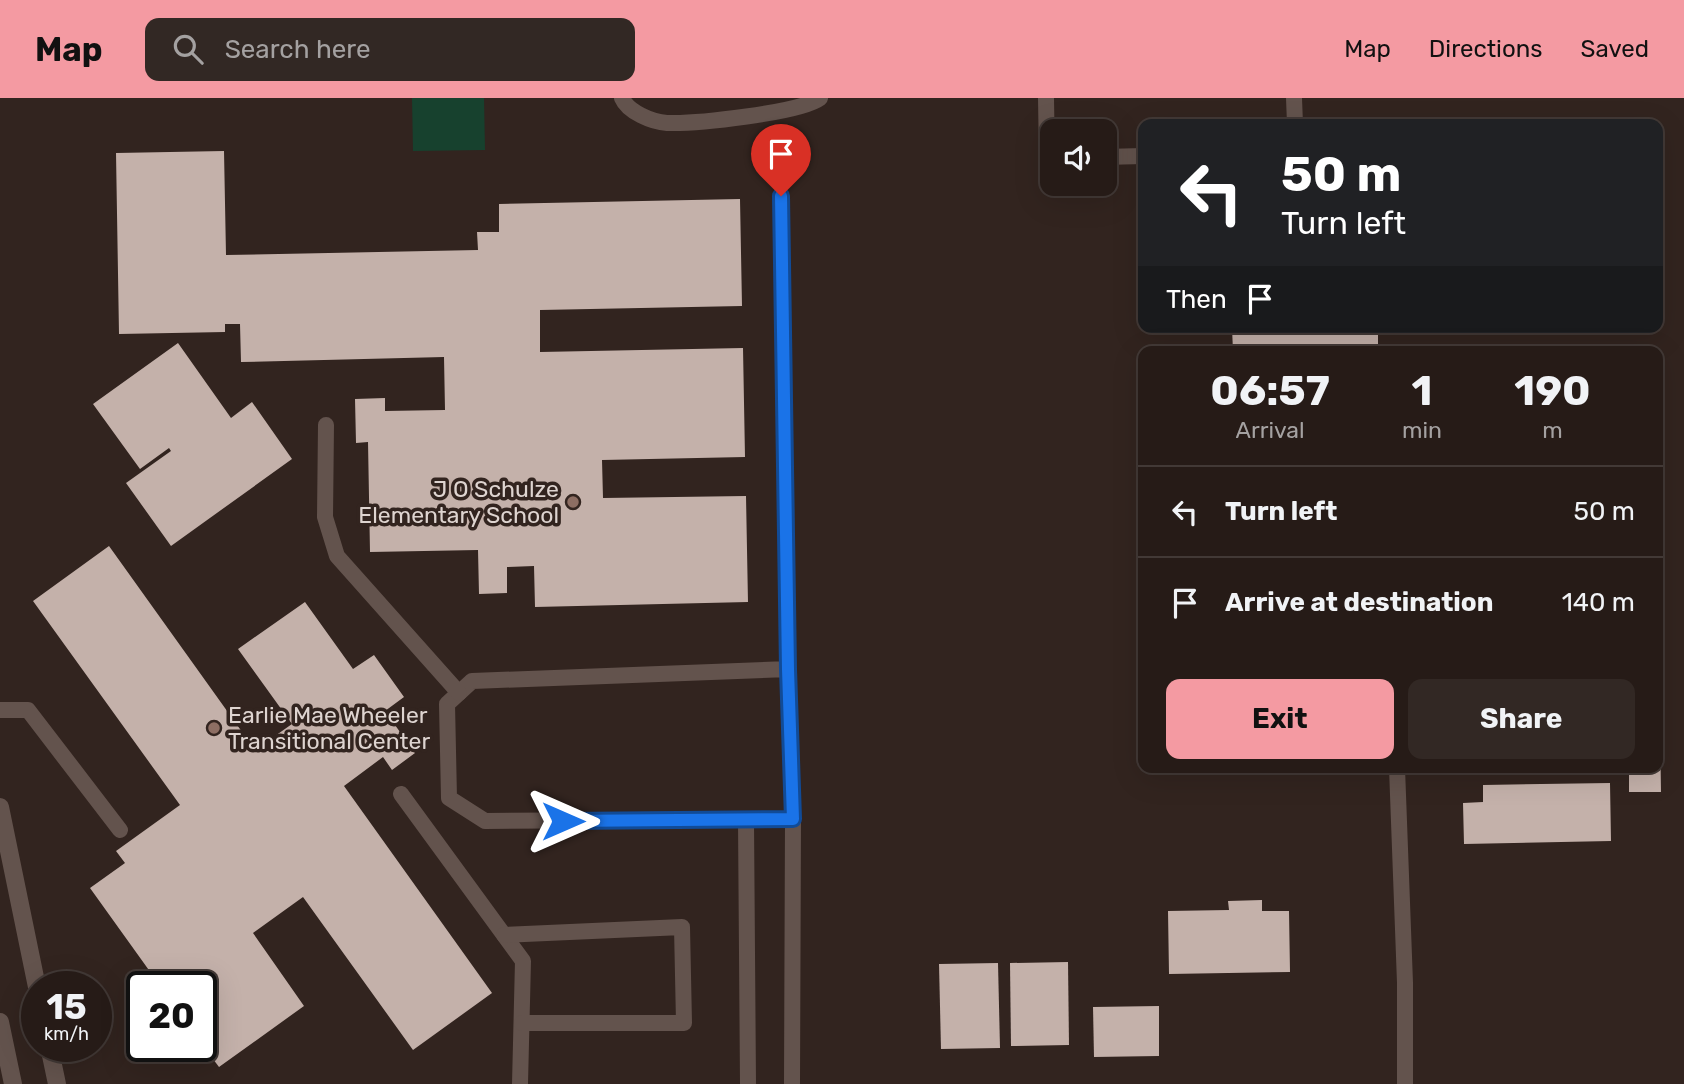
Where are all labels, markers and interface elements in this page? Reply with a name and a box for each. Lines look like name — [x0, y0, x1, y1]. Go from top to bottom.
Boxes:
search box — [145, 18, 635, 81]
text: Map — [35, 30, 103, 69]
icon: search — [169, 30, 207, 68]
text: Search here — [225, 34, 370, 65]
text: Map — [1344, 35, 1391, 63]
text: Directions — [1429, 35, 1542, 63]
text: Saved — [1580, 35, 1649, 63]
map controls — [1040, 119, 1117, 196]
button: sound — [1040, 119, 1117, 196]
pin — [751, 124, 811, 196]
icon: arrive — [762, 135, 800, 173]
text: 50 m — [1281, 145, 1401, 203]
icon: left — [1166, 147, 1257, 238]
text: Turn left — [1281, 204, 1406, 242]
icon: arrive — [1241, 280, 1279, 318]
text: Then — [1166, 284, 1227, 315]
text: 06:57 — [1210, 366, 1330, 416]
text: 1 — [1412, 366, 1432, 416]
text: 190 — [1514, 366, 1591, 416]
text: Arrival — [1236, 416, 1305, 444]
text: min — [1402, 416, 1442, 444]
text: m — [1542, 416, 1563, 444]
place label: J O Schulze Elementary School — [358, 475, 559, 529]
icon: left — [1166, 493, 1204, 531]
marker: J O Schulze Elementary School — [565, 494, 581, 510]
text: Turn left — [1225, 496, 1337, 527]
text: 50 m — [1574, 496, 1635, 527]
icon: arrive — [1166, 584, 1204, 622]
text: Arrive at destination — [1225, 587, 1493, 618]
text: 140 m — [1562, 587, 1635, 618]
button: Exit — [1166, 679, 1394, 759]
button: Share — [1408, 679, 1635, 759]
place label: Earlie Mae Wheeler Transitional Center — [228, 701, 430, 755]
marker: Earlie Mae Wheeler Transitional Center — [206, 720, 222, 736]
position arrow — [526, 784, 600, 858]
speed limit sign: 20 — [126, 971, 217, 1062]
text: 15 — [46, 986, 87, 1028]
text: km/h — [44, 1023, 89, 1045]

